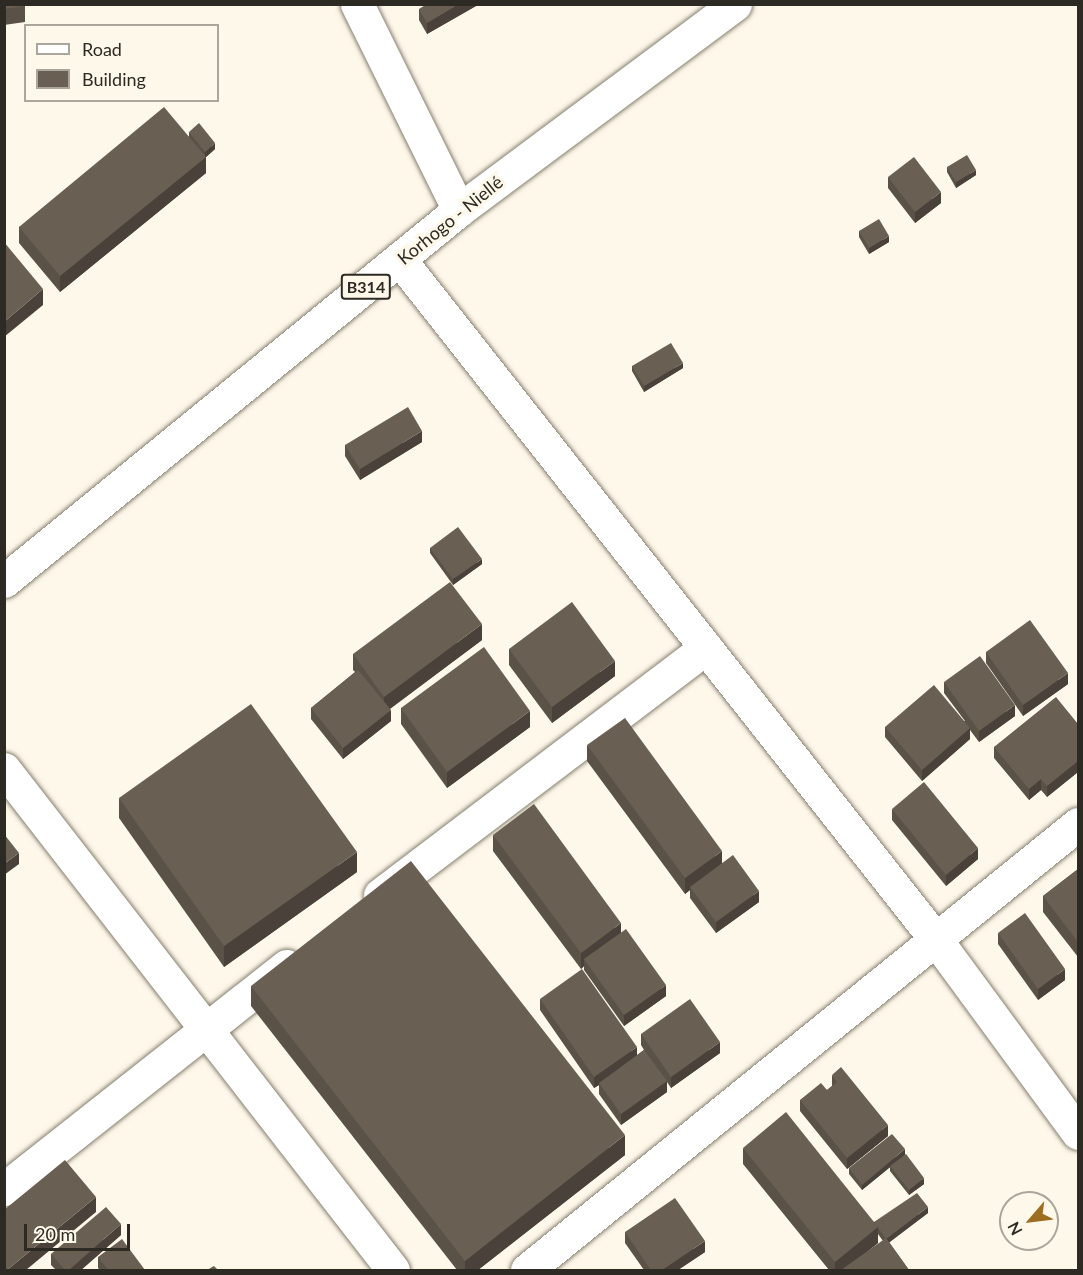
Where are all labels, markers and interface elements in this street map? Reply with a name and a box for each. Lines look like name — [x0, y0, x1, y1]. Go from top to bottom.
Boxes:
legend — [24, 24, 219, 102]
text: Road — [82, 38, 122, 60]
text: Building — [82, 68, 146, 90]
street label: Korhogo - Niellé — [393, 171, 507, 269]
road number: B314 — [340, 274, 392, 300]
north arrow — [999, 1191, 1059, 1251]
scale bar — [27, 1212, 134, 1250]
text: N — [1003, 1219, 1026, 1239]
text: 20 m — [35, 1223, 75, 1245]

